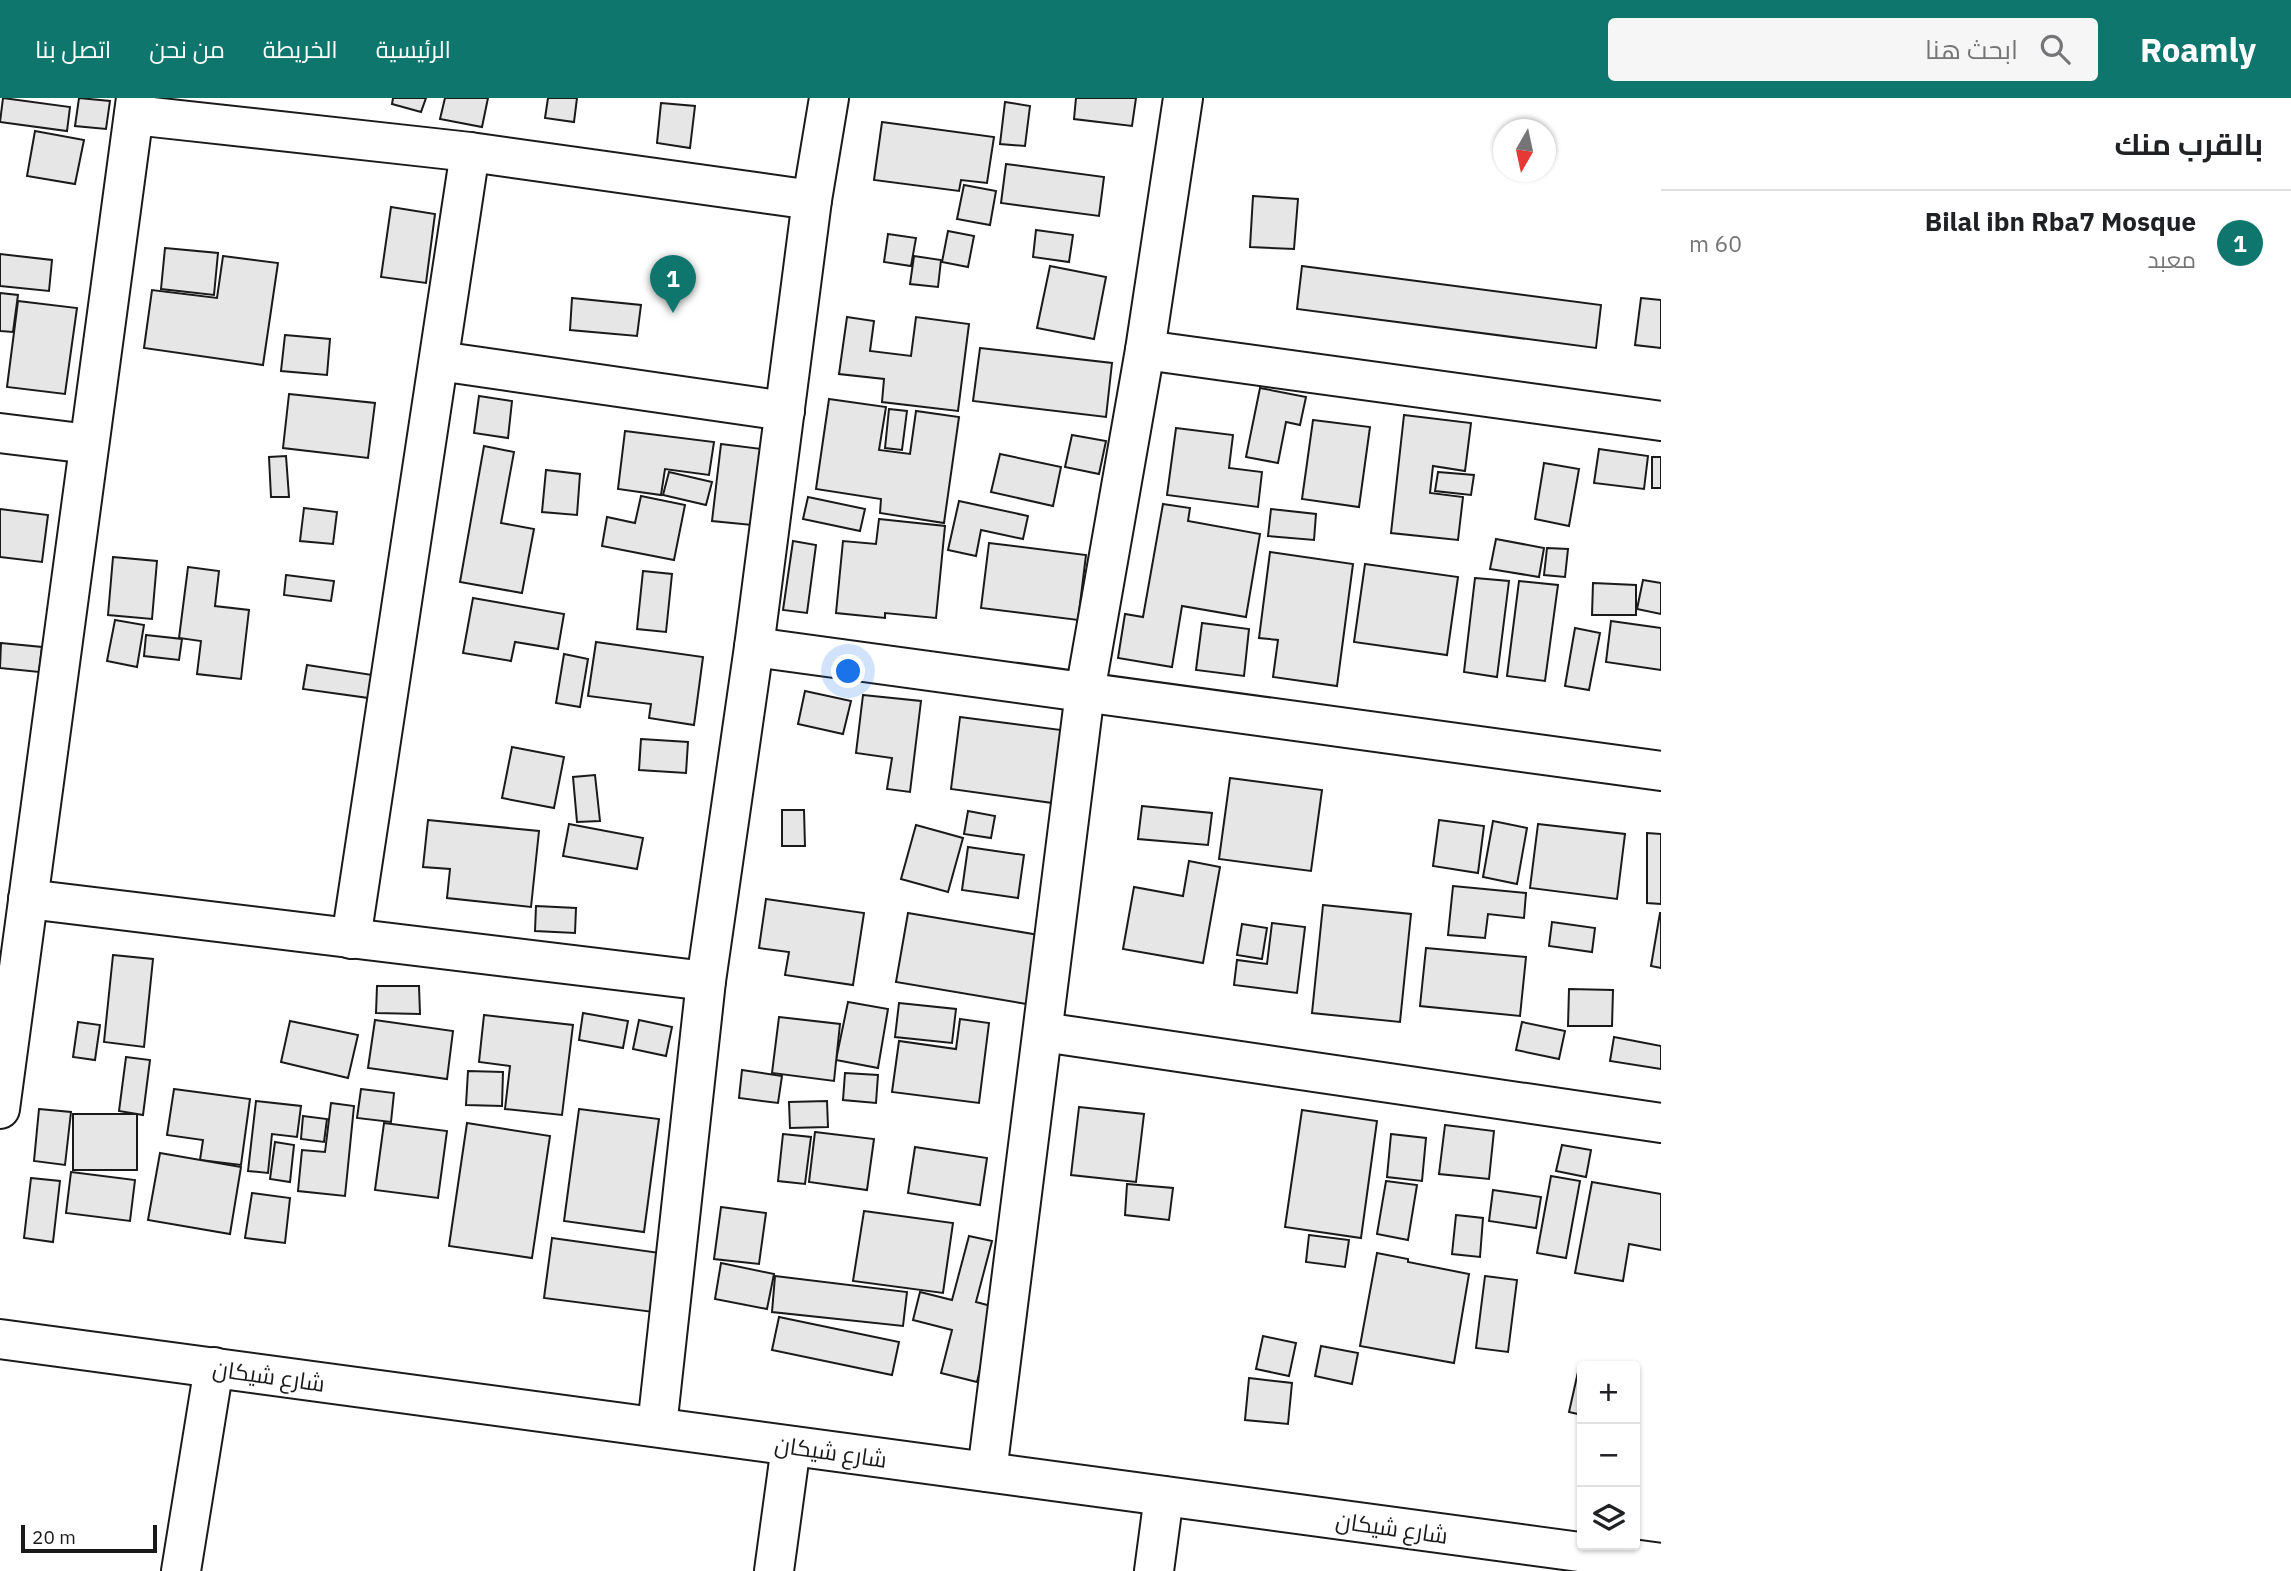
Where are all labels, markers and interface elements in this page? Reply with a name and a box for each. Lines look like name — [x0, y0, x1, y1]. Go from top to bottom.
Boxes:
search box — [1608, 18, 2098, 81]
text: Roamly — [2140, 28, 2256, 71]
icon: search — [2036, 30, 2074, 68]
text: ابحث هنا — [1925, 32, 2018, 66]
text: اتصل بنا — [35, 33, 111, 65]
text: من نحن — [149, 33, 225, 65]
text: الخريطة — [263, 33, 338, 65]
text: الرئيسية — [376, 33, 451, 65]
north arrow — [1493, 119, 1556, 182]
text: بالقرب منك — [2114, 124, 2263, 163]
text: Bilal ibn Rba7 Mosque — [1925, 204, 2196, 238]
text: 60 m — [1689, 228, 1742, 258]
text: 1 — [2233, 228, 2247, 258]
text: معبد — [2148, 244, 2196, 274]
pin: 1 — [650, 255, 696, 313]
your location — [831, 654, 865, 688]
street label: شارع شيكان — [211, 1352, 327, 1400]
map controls — [1577, 1361, 1640, 1550]
button: + — [1577, 1361, 1640, 1424]
button: − — [1577, 1424, 1640, 1487]
street label: شارع شيكان — [773, 1428, 889, 1476]
button: layers — [1577, 1487, 1640, 1550]
street label: شارع شيكان — [1334, 1504, 1450, 1552]
scale bar — [21, 1522, 158, 1554]
text: 20 m — [32, 1525, 76, 1549]

